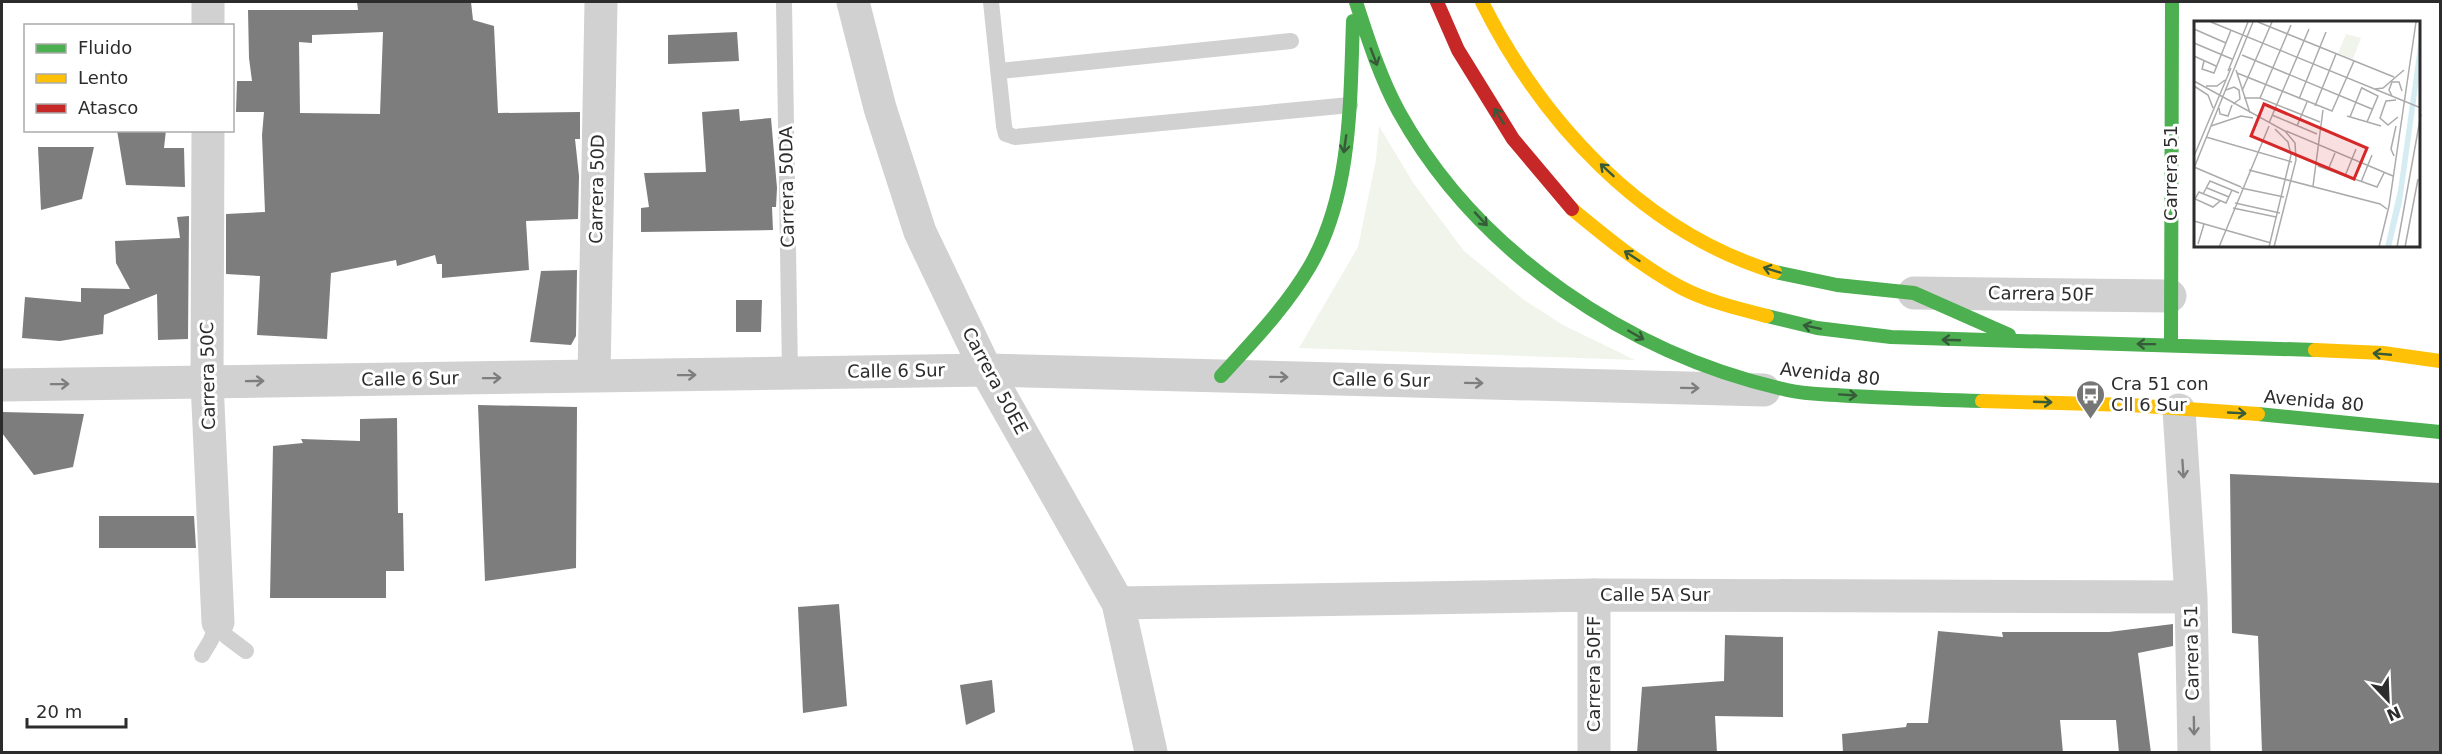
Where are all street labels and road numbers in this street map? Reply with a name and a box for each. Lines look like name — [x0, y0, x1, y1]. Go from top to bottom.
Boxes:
street label: Carrera 50DA — [775, 125, 798, 248]
street label: Carrera 51 — [2160, 125, 2181, 221]
street label: Carrera 50D — [585, 134, 608, 244]
street label: Carrera 50F — [1988, 282, 2094, 305]
street label: Carrera 50C — [196, 322, 219, 430]
street label: Carrera 50EE — [958, 323, 1033, 438]
street label: Avenida 80 — [1779, 358, 1881, 389]
street label: Calle 6 Sur — [847, 359, 946, 382]
street label: Calle 6 Sur — [361, 367, 460, 390]
street label: Calle 6 Sur — [1332, 368, 1431, 391]
street label: Avenida 80 — [2263, 386, 2365, 415]
street label: Calle 5A Sur — [1600, 584, 1711, 605]
street label: Carrera 51 — [2180, 605, 2203, 701]
street label: Carrera 50FF — [1583, 616, 1604, 732]

